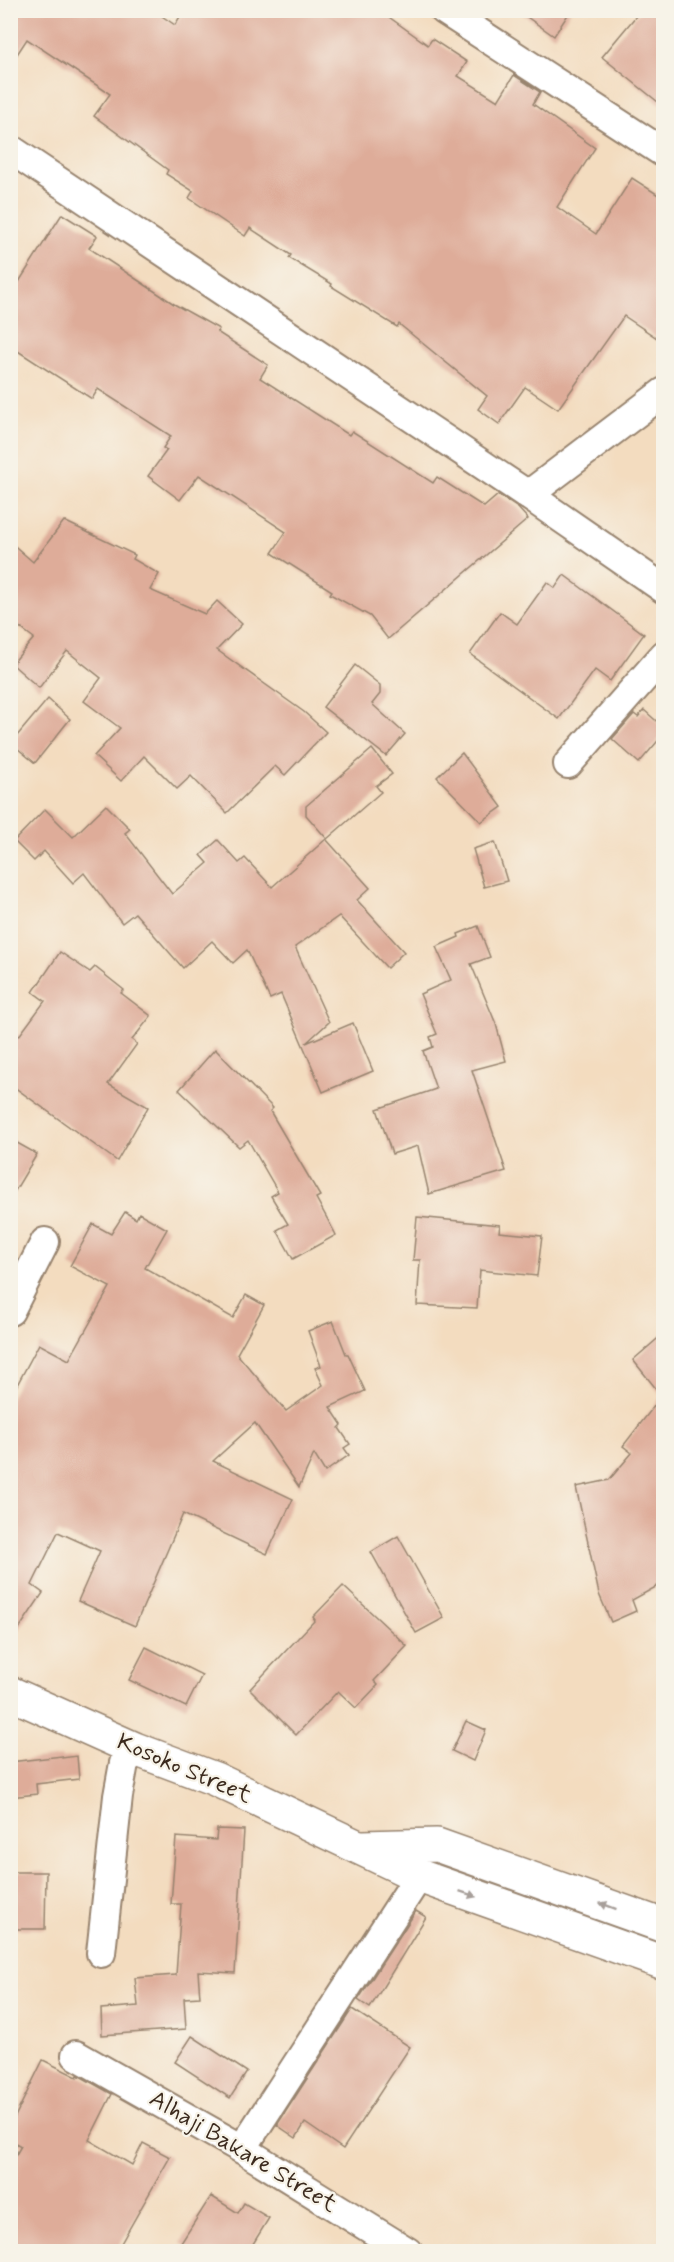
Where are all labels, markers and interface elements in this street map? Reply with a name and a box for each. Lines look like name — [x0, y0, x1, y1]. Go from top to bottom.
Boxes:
street label: Kosoko Street — [112, 1727, 256, 1811]
one-way arrow — [459, 1889, 477, 1899]
one-way arrow — [599, 1900, 617, 1910]
street label: Alhaji Bakare Street — [143, 2084, 343, 2220]

